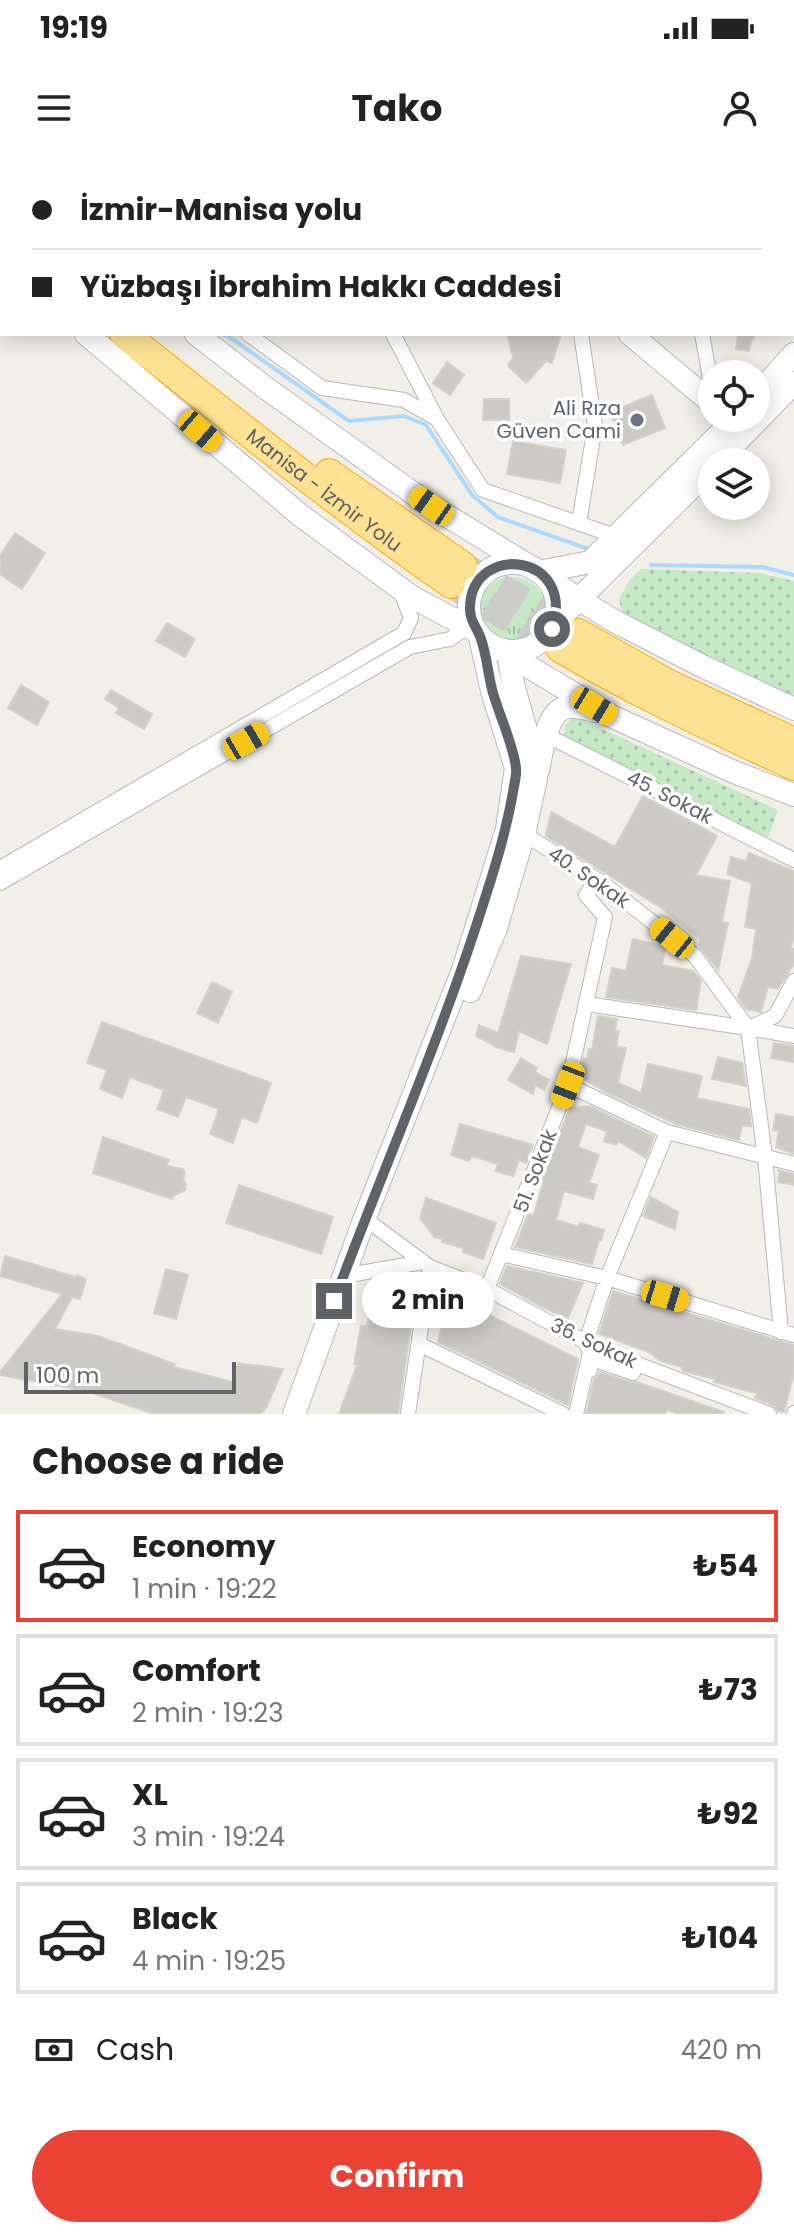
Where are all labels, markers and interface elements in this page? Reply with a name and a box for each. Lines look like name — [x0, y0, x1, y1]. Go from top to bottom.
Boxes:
text: 19:19 — [40, 6, 108, 49]
text: Tako — [352, 83, 442, 134]
icon: menu — [32, 86, 76, 130]
icon: person — [718, 86, 762, 130]
text: İzmir-Manisa yolu — [80, 188, 362, 231]
text: Yüzbaşı İbrahim Hakkı Caddesi — [80, 265, 562, 308]
map controls — [698, 360, 770, 520]
button: locate — [698, 360, 770, 432]
place label: Ali Rıza Güven Cami — [496, 394, 621, 445]
car — [174, 406, 226, 456]
marker: Ali Rıza Güven Cami — [628, 411, 646, 429]
street label: Manisa - İzmir Yolu — [240, 422, 408, 559]
button: layers — [698, 448, 770, 520]
car — [404, 482, 458, 530]
route start — [534, 611, 570, 647]
car — [567, 683, 621, 729]
car — [219, 719, 273, 763]
street label: 45. Sokak — [622, 763, 719, 831]
street label: 40. Sokak — [542, 839, 636, 915]
car — [646, 914, 698, 962]
car — [548, 1058, 588, 1112]
street label: 51. Sokak — [506, 1125, 564, 1217]
callout: 2 min — [362, 1273, 494, 1329]
car — [639, 1278, 691, 1314]
text: 2 min — [391, 1282, 465, 1318]
route end — [316, 1283, 352, 1319]
street label: 36. Sokak — [546, 1311, 643, 1376]
scale bar — [24, 1358, 236, 1394]
text: 100 m — [36, 1360, 99, 1391]
text: Choose a ride — [32, 1436, 284, 1487]
text: Economy — [132, 1525, 276, 1568]
icon: car — [36, 1530, 108, 1602]
text: ₺54 — [693, 1544, 758, 1587]
text: 1 min · 19:22 — [132, 1571, 277, 1607]
text: Comfort — [132, 1649, 261, 1692]
icon: car — [36, 1654, 108, 1726]
text: ₺73 — [699, 1668, 758, 1711]
text: 2 min · 19:23 — [132, 1695, 284, 1731]
text: XL — [132, 1773, 168, 1816]
icon: car — [36, 1778, 108, 1850]
text: ₺92 — [697, 1792, 758, 1835]
text: 3 min · 19:24 — [132, 1819, 285, 1855]
text: Black — [132, 1897, 218, 1940]
icon: car — [36, 1902, 108, 1974]
text: ₺104 — [682, 1916, 758, 1959]
text: 4 min · 19:25 — [132, 1943, 286, 1979]
icon: cash — [32, 2028, 76, 2072]
text: Cash — [96, 2028, 174, 2071]
text: 420 m — [681, 2032, 762, 2068]
button: Confirm — [32, 2130, 762, 2222]

